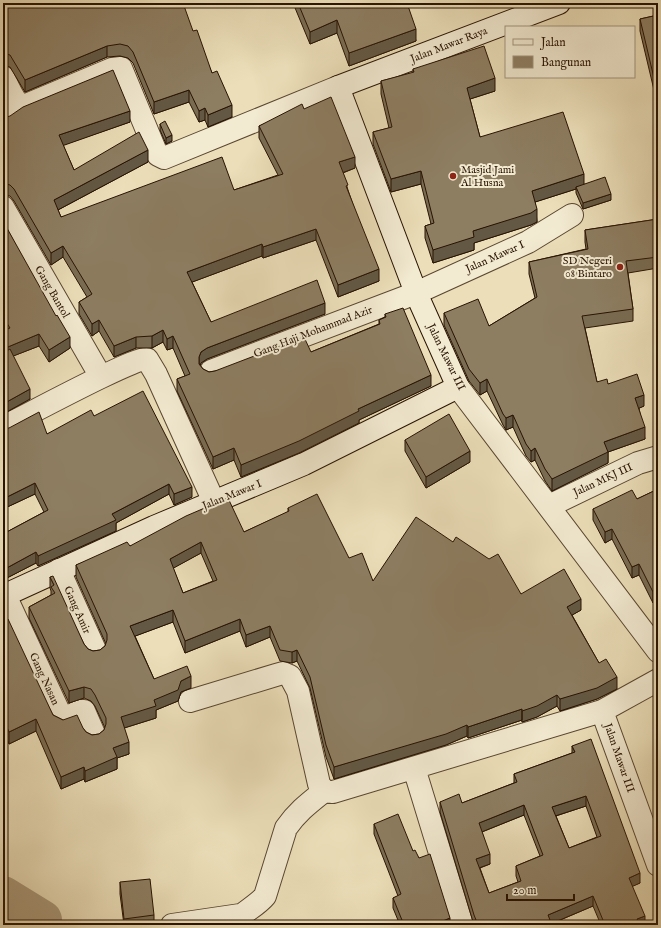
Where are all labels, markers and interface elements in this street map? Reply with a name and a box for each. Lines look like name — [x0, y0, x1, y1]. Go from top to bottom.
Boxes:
street label: Jalan Mawar Raya — [407, 24, 490, 67]
legend — [505, 26, 635, 78]
text: Jalan — [539, 35, 566, 51]
text: Bangunan — [541, 55, 592, 70]
place label: Masjid Jami Al Husna — [460, 163, 514, 190]
marker: Masjid Jami Al Husna — [448, 171, 458, 181]
street label: Jalan Mawar I — [462, 238, 527, 277]
place label: SD Negeri 08 Bintaro — [563, 254, 612, 281]
marker: SD Negeri 08 Bintaro — [615, 262, 625, 272]
street label: Gang Bantol — [31, 263, 73, 321]
street label: Gang Haji Mohammad Azir — [252, 303, 374, 361]
street label: Jalan Mawar III — [423, 320, 468, 393]
street label: Jalan MKJ III — [569, 460, 635, 501]
street label: Jalan Mawar I — [198, 477, 264, 514]
street label: Gang Amir — [60, 584, 94, 636]
street label: Gang Nasan — [26, 651, 62, 708]
street label: Jalan Mawar III — [600, 720, 638, 795]
scale bar — [507, 876, 574, 902]
text: 20 m — [513, 883, 536, 898]

